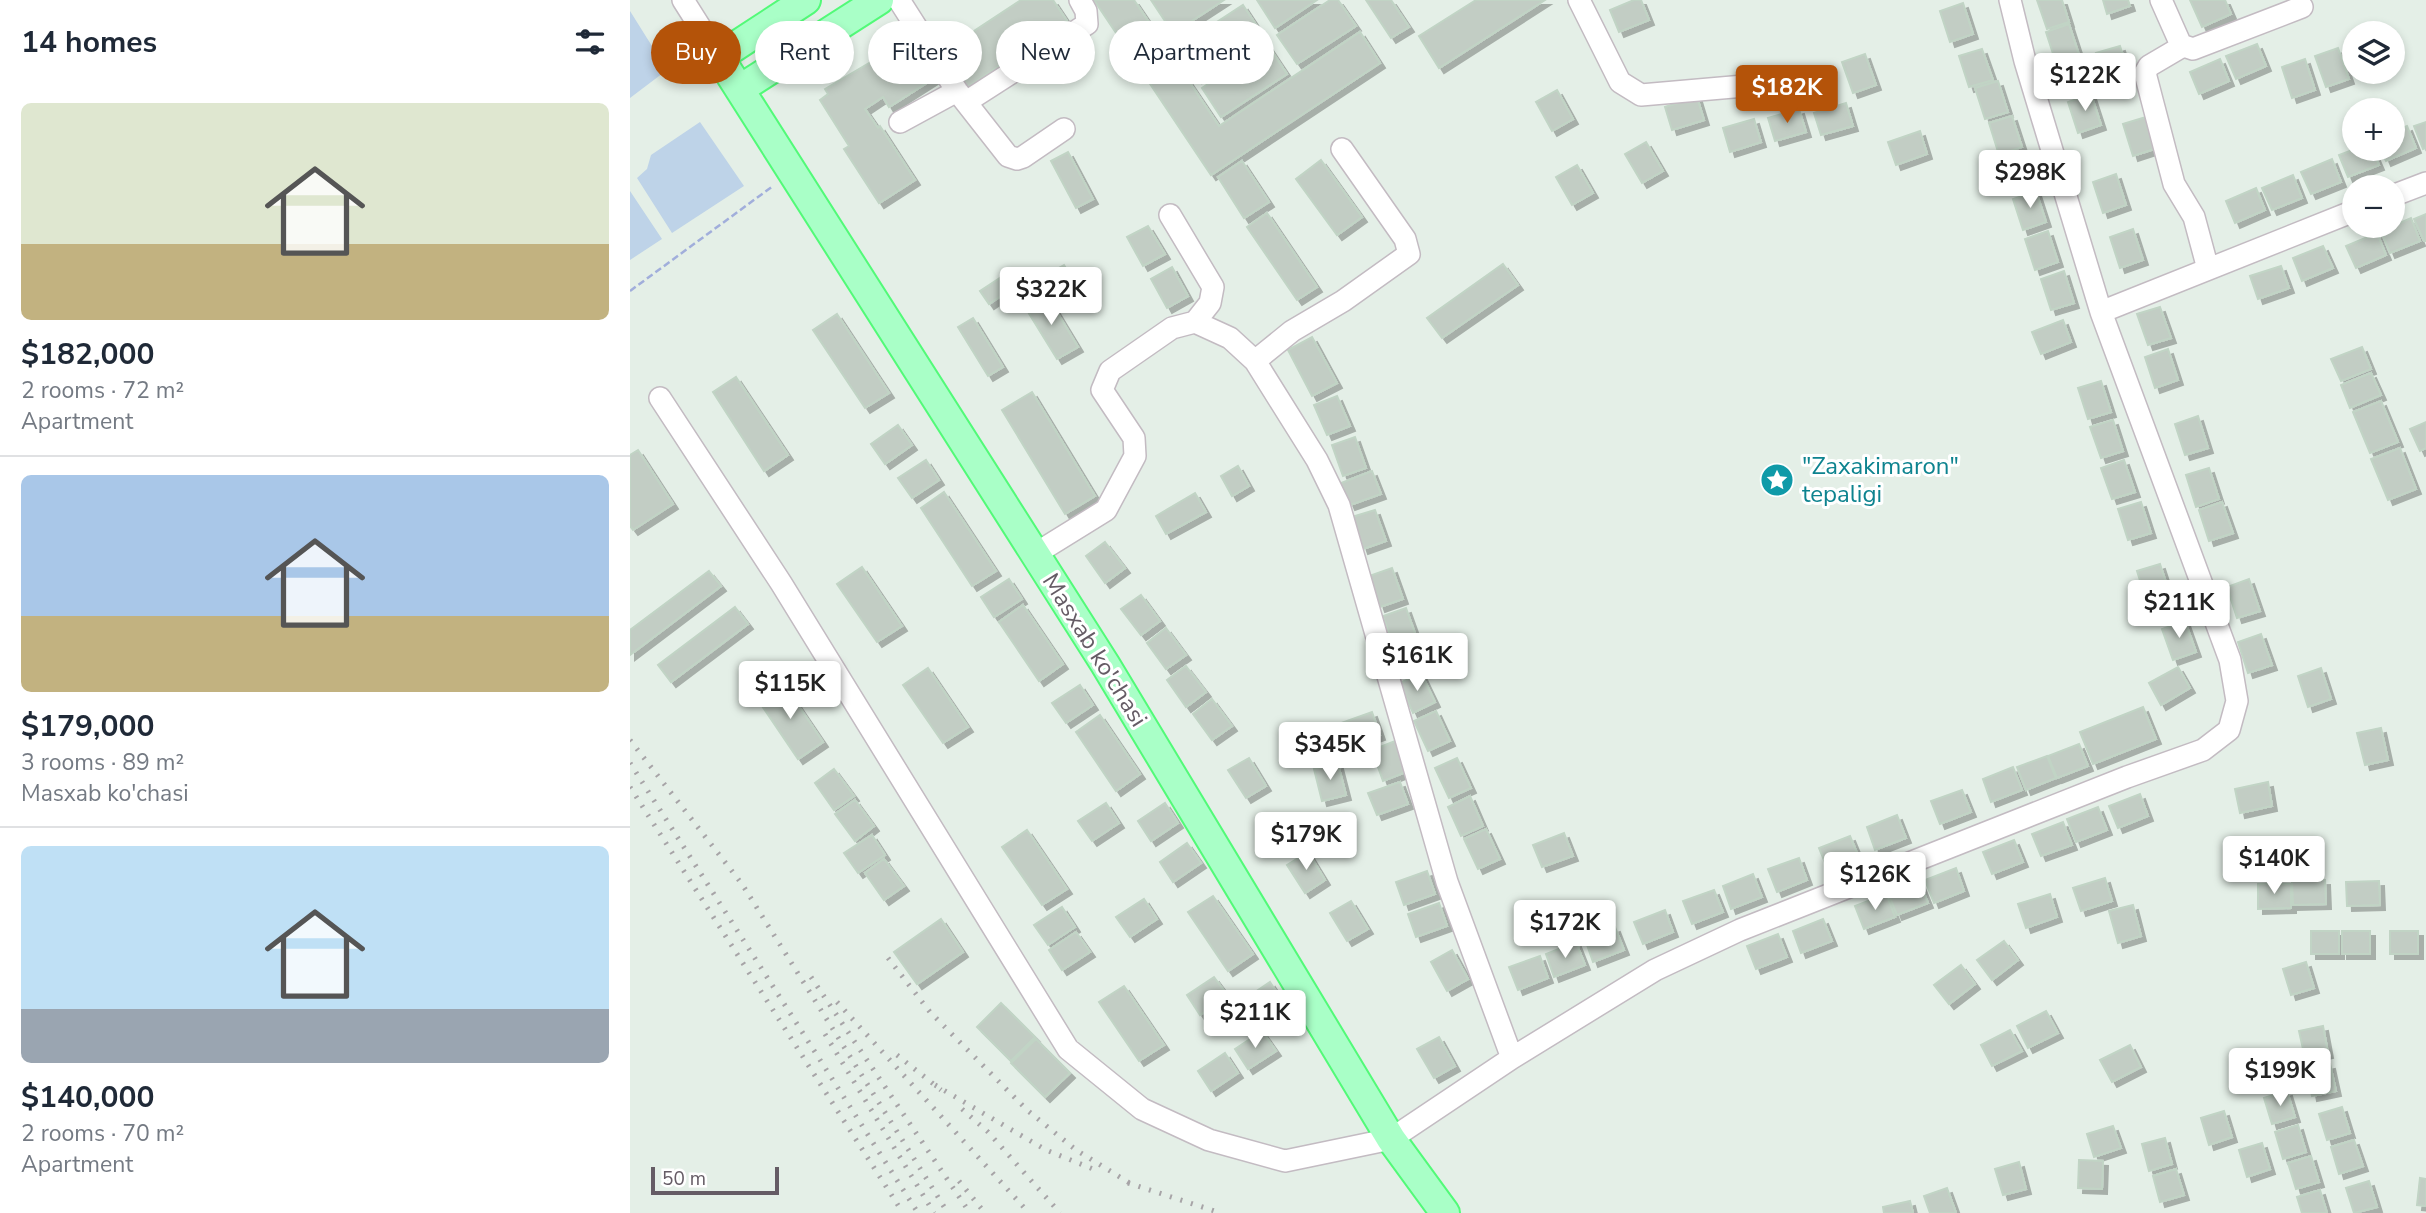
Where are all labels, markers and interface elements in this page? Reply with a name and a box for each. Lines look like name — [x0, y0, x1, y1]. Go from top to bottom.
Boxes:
chip: Buy — [651, 21, 741, 84]
chip: Rent — [755, 21, 854, 84]
chip: Filters — [868, 21, 982, 84]
chip: New — [996, 21, 1095, 84]
chip: Apartment — [1109, 21, 1274, 84]
map controls — [2342, 21, 2405, 238]
button: layers — [2342, 21, 2405, 84]
text: 14 homes — [21, 22, 157, 63]
icon: filters — [571, 23, 609, 61]
pin: $122K — [2036, 54, 2134, 113]
text: $122K — [2050, 60, 2120, 91]
pin: $182K — [1738, 66, 1836, 125]
text: $182K — [1752, 72, 1822, 103]
button: + — [2342, 98, 2405, 161]
icon: home — [252, 148, 378, 274]
pin: $298K — [1981, 150, 2079, 210]
text: $298K — [1995, 157, 2065, 188]
button: − — [2342, 175, 2405, 238]
pin: $322K — [1002, 268, 1100, 327]
text: $322K — [1016, 274, 1086, 305]
text: $182,000 — [21, 334, 154, 375]
text: 2 rooms · 72 m² — [21, 375, 184, 406]
text: Apartment — [21, 406, 133, 437]
place label: "Zaxakimaron" tepaligi — [1802, 450, 1959, 510]
place icon: "Zaxakimaron" tepaligi — [1758, 461, 1796, 499]
icon: home — [252, 520, 378, 646]
street label: Masxab ko'chasi — [1035, 567, 1155, 733]
pin: $211K — [2130, 580, 2228, 640]
text: $211K — [2144, 587, 2214, 618]
pin: $161K — [1368, 634, 1466, 693]
text: $161K — [1382, 640, 1452, 671]
pin: $115K — [741, 662, 839, 721]
text: $115K — [755, 668, 825, 699]
text: $179,000 — [21, 706, 154, 747]
pin: $345K — [1281, 722, 1379, 782]
text: $345K — [1295, 729, 1365, 760]
text: 3 rooms · 89 m² — [21, 747, 184, 778]
text: Masxab ko'chasi — [21, 778, 189, 809]
pin: $179K — [1257, 812, 1355, 872]
text: $179K — [1271, 819, 1341, 850]
pin: $140K — [2225, 836, 2323, 896]
text: $140K — [2239, 843, 2309, 874]
pin: $126K — [1826, 852, 1924, 912]
text: $126K — [1840, 859, 1910, 890]
icon: home — [252, 891, 378, 1017]
pin: $172K — [1516, 900, 1614, 960]
text: $172K — [1530, 907, 1600, 938]
pin: $211K — [1206, 990, 1304, 1050]
text: $211K — [1220, 997, 1290, 1028]
pin: $199K — [2231, 1048, 2329, 1108]
text: $199K — [2245, 1055, 2315, 1086]
text: $140,000 — [21, 1077, 154, 1118]
text: 2 rooms · 70 m² — [21, 1118, 184, 1149]
text: Apartment — [21, 1149, 133, 1180]
scale bar — [651, 1164, 779, 1196]
text: 50 m — [662, 1166, 706, 1192]

